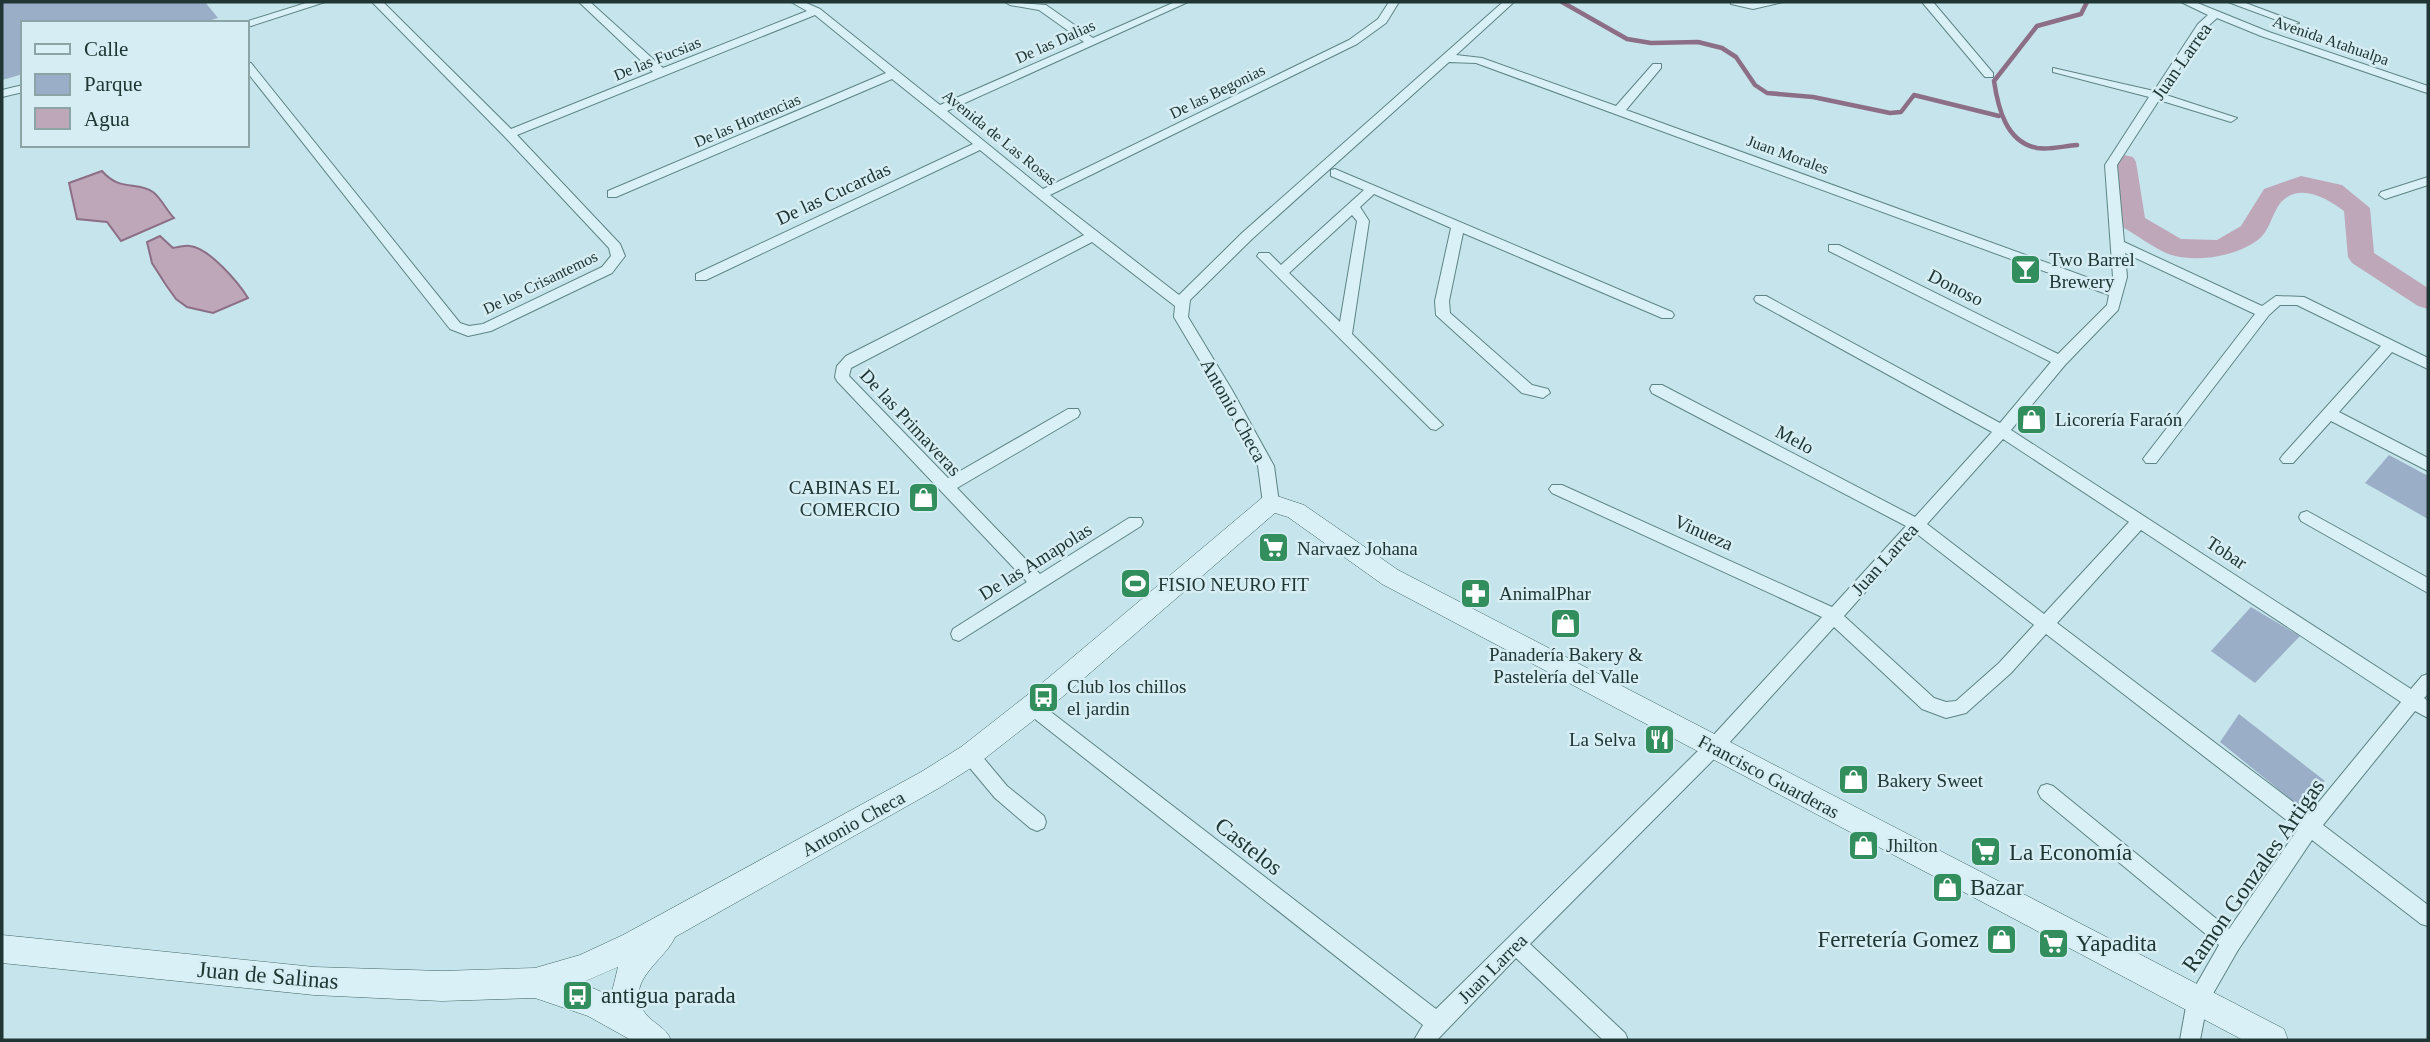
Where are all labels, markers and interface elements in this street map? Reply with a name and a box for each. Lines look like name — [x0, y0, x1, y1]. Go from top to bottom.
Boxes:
street label: Avenida Atahualpa — [2270, 13, 2391, 69]
street label: De las Dalias — [1013, 16, 1098, 67]
street label: Juan Larrea — [2147, 18, 2216, 104]
legend — [21, 21, 248, 147]
street label: De las Fucsias — [611, 33, 703, 84]
text: Calle — [84, 37, 128, 61]
street label: De las Begonias — [1167, 61, 1268, 123]
text: Parque — [84, 72, 142, 96]
street label: Avenida de Las Rosas — [939, 86, 1060, 189]
street label: De las Hortencias — [692, 90, 803, 151]
text: Agua — [84, 107, 130, 131]
street label: Juan Morales — [1745, 132, 1831, 177]
street label: De las Cucardas — [773, 158, 894, 229]
street label: De los Crisantemos — [480, 247, 600, 318]
place label: Two Barrel Brewery — [2049, 249, 2135, 292]
bar icon: Two Barrel Brewery — [2009, 253, 2043, 287]
street label: Donoso — [1925, 265, 1987, 310]
street label: Antonio Checa — [1197, 355, 1271, 466]
street label: De las Primaveras — [856, 365, 965, 480]
shop icon: Licorería Faraón — [2015, 402, 2049, 436]
place label: Licorería Faraón — [2055, 409, 2183, 430]
street label: Melo — [1772, 421, 1817, 458]
place label: CABINAS EL COMERCIO — [789, 477, 900, 520]
shop icon: CABINAS EL COMERCIO — [906, 481, 940, 515]
street label: Vinueza — [1671, 510, 1737, 555]
street label: De las Amapolas — [975, 518, 1095, 604]
street label: Juan Larrea — [1847, 519, 1922, 599]
supermarket icon: Narvaez Johana — [1257, 531, 1291, 565]
street label: Tobar — [2203, 532, 2251, 574]
place label: Narvaez Johana — [1297, 538, 1418, 559]
sports icon: FISIO NEURO FIT — [1118, 567, 1152, 601]
place label: FISIO NEURO FIT — [1158, 574, 1309, 595]
pharmacy icon: AnimalPhar — [1459, 576, 1493, 610]
place label: AnimalPhar — [1499, 583, 1591, 604]
shop icon: Panadería Bakery & Pastelería del Valle — [1549, 606, 1583, 640]
place label: Panadería Bakery & Pastelería del Valle — [1489, 644, 1643, 687]
place label: Club los chillos el jardin — [1067, 676, 1186, 719]
bus stop icon: Club los chillos el jardin — [1027, 680, 1061, 714]
restaurant icon: La Selva — [1642, 722, 1676, 756]
place label: La Selva — [1569, 729, 1637, 750]
street label: Francisco Guarderas — [1695, 730, 1843, 822]
shop icon: Bakery Sweet — [1837, 763, 1871, 797]
place label: Bakery Sweet — [1877, 770, 1984, 791]
street label: Ramon Gonzales Artigas — [2177, 774, 2330, 977]
street label: Antonio Checa — [798, 786, 909, 860]
street label: Castelos — [1210, 813, 1287, 880]
shop icon: Jhilton — [1846, 828, 1880, 862]
place label: Jhilton — [1886, 835, 1938, 856]
supermarket icon: La Economía — [1969, 835, 2003, 869]
place label: La Economía — [2009, 840, 2132, 865]
shop icon: Bazar — [1930, 870, 1964, 904]
place label: Bazar — [1970, 875, 2024, 900]
shop icon: Ferretería Gomez — [1985, 922, 2019, 956]
supermarket icon: Yapadita — [2036, 926, 2070, 960]
place label: Ferretería Gomez — [1817, 927, 1979, 952]
street label: Juan Larrea — [1453, 929, 1532, 1007]
place label: Yapadita — [2076, 931, 2157, 956]
street label: Juan de Salinas — [196, 957, 340, 994]
bus stop icon: antigua parada — [561, 978, 595, 1012]
place label: antigua parada — [601, 983, 736, 1008]

